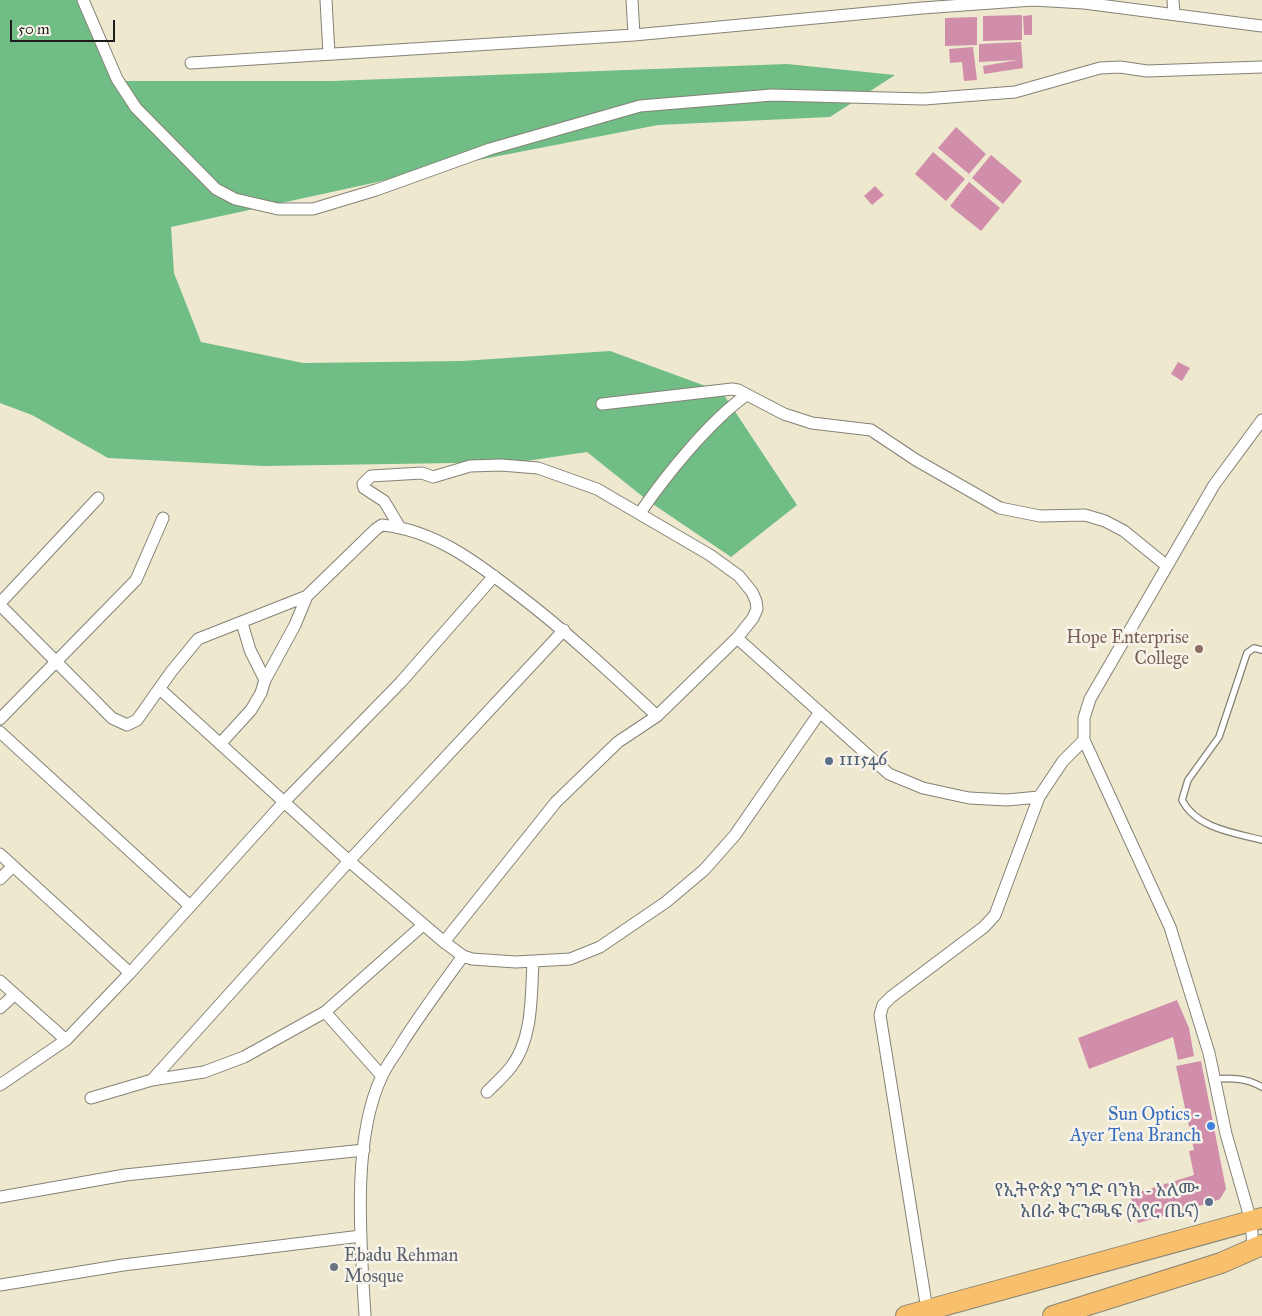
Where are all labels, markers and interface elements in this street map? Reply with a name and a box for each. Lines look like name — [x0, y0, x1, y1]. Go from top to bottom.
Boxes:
scale bar — [12, 10, 118, 42]
text: 50 m — [18, 20, 50, 38]
place label: Hope Enterprise College — [1066, 628, 1189, 670]
marker: Hope Enterprise College — [1193, 643, 1205, 655]
place label: 111546 — [839, 750, 887, 772]
marker: 111546 — [823, 755, 835, 767]
place label: Sun Optics - Ayer Tena Branch — [1070, 1105, 1201, 1148]
marker: Sun Optics - Ayer Tena Branch — [1205, 1120, 1217, 1132]
place label: የኢትዮጵያ ንግድ ባንክ - አለሙ አበራ ቅርንጫፍ (አየር ጤና) — [995, 1181, 1199, 1224]
marker: የኢትዮጵያ ንግድ ባንክ - አለሙ አበራ ቅርንጫፍ (አየር ጤና) — [1203, 1196, 1215, 1208]
place label: Ebadu Rehman Mosque — [344, 1246, 458, 1288]
marker: Ebadu Rehman Mosque — [328, 1261, 340, 1273]

